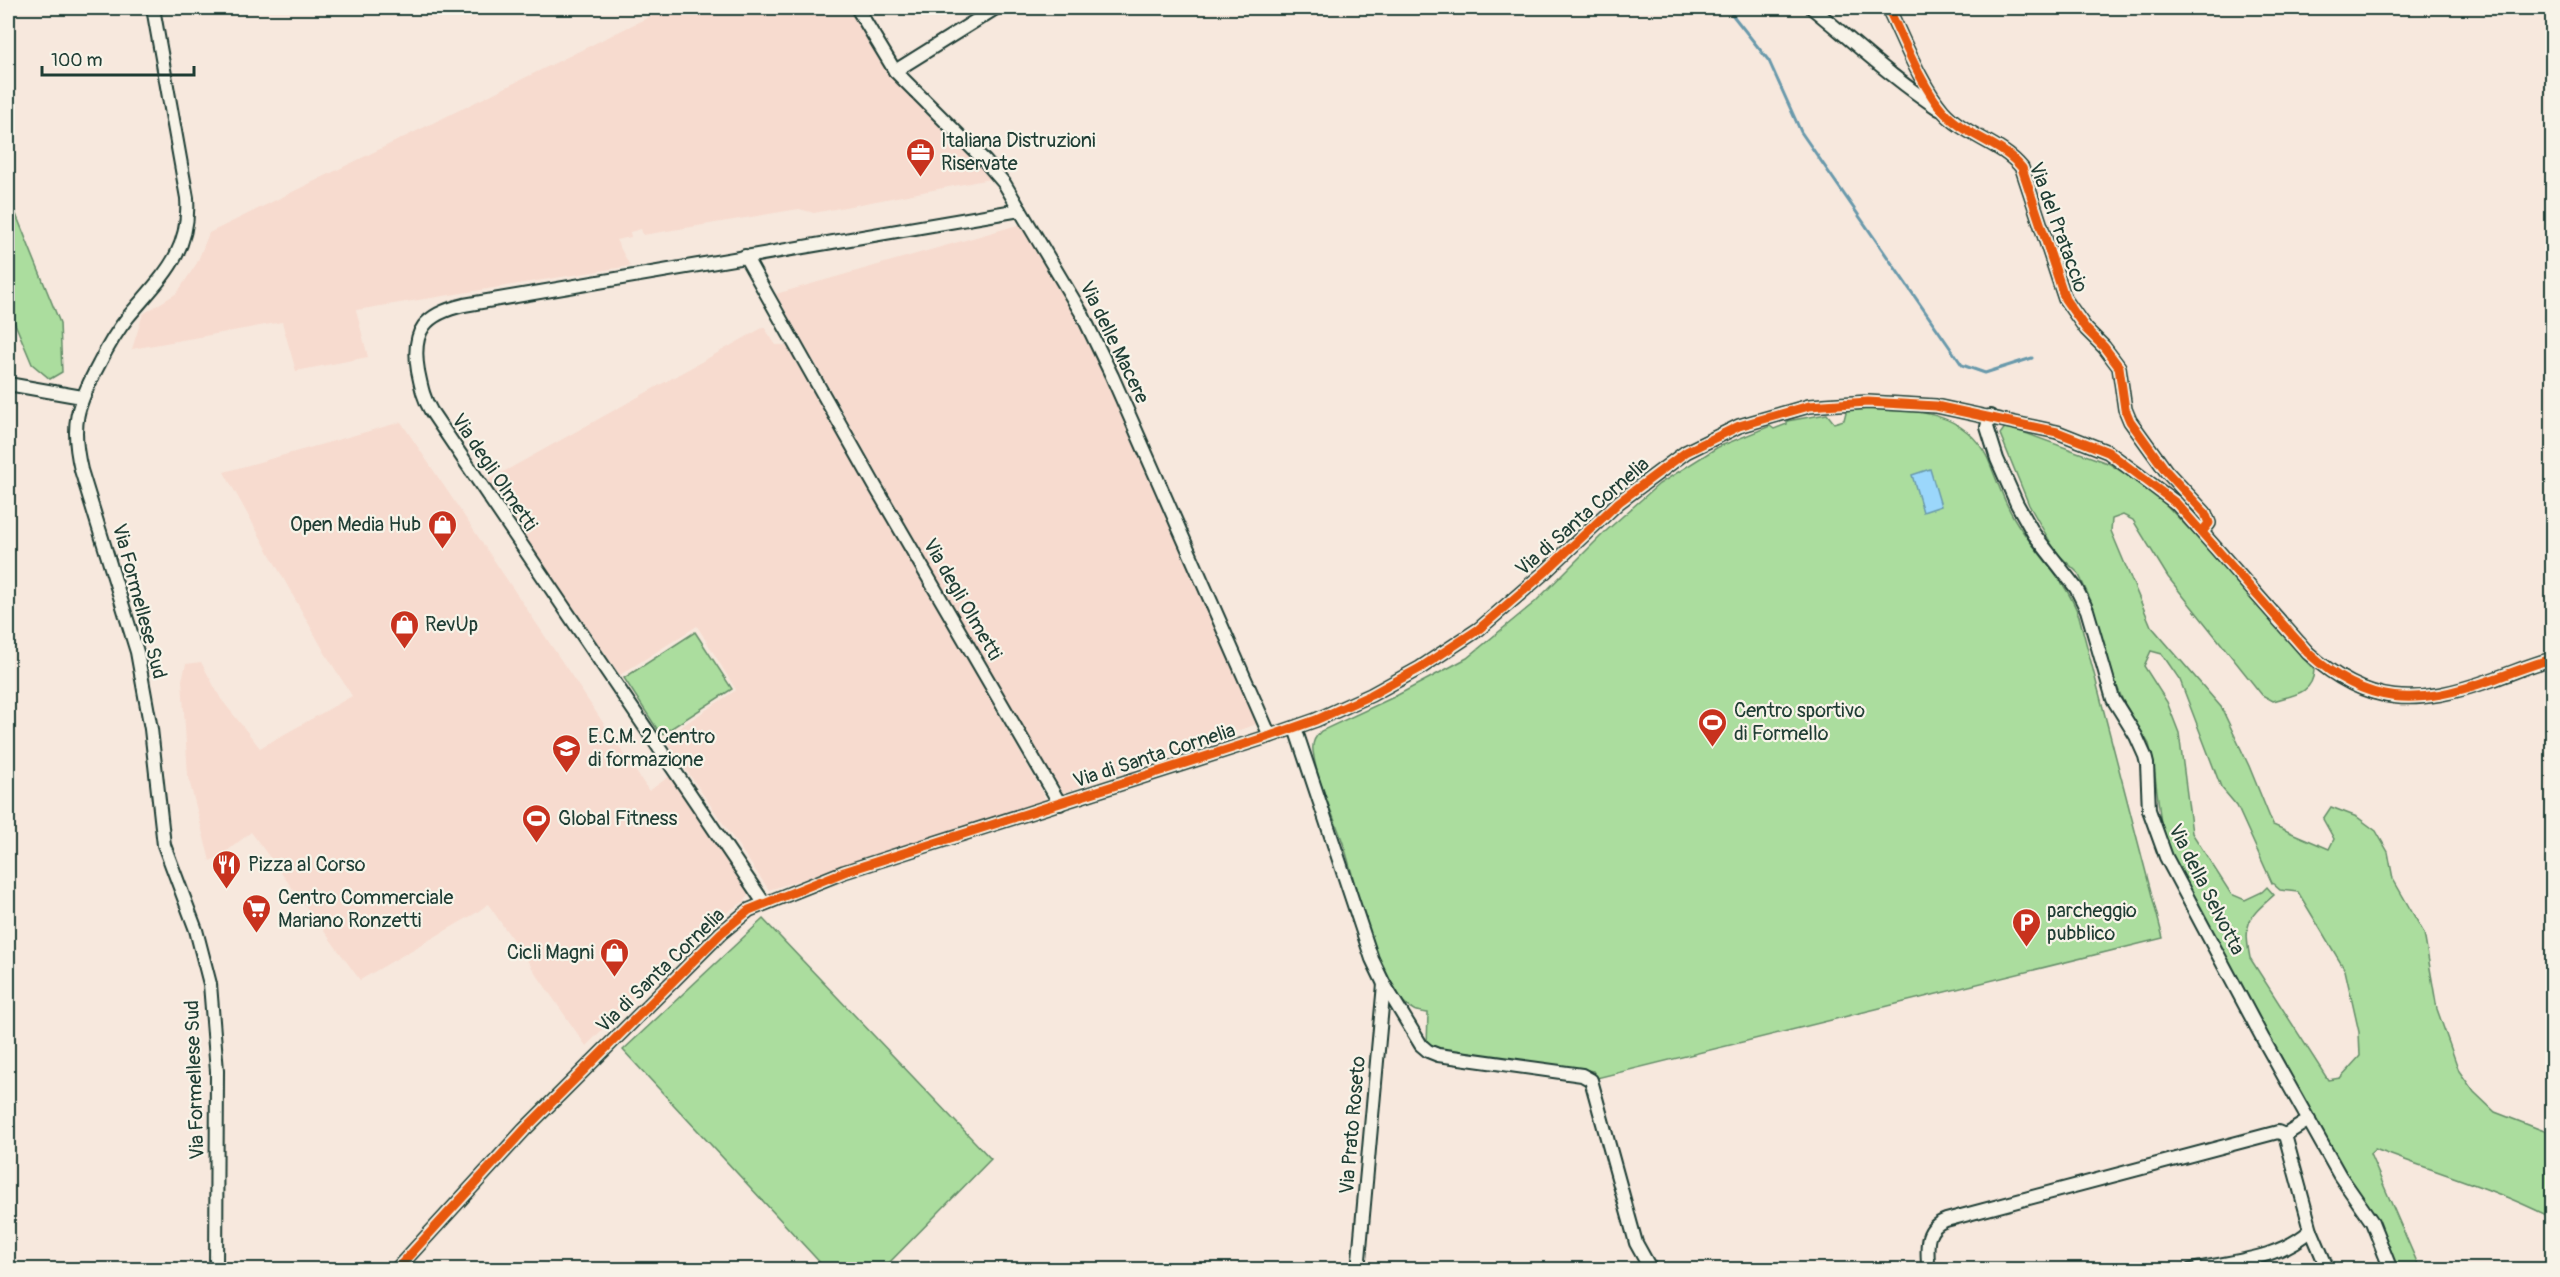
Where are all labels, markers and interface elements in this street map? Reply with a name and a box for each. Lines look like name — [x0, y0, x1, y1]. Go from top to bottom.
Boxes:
scale bar — [42, 39, 194, 77]
text: 100 m — [51, 49, 103, 72]
place label: Italiana Distruzioni Riservate — [941, 128, 1096, 176]
office icon: Italiana Distruzioni Riservate — [904, 136, 936, 178]
street label: Via del Prataccio — [2023, 159, 2094, 296]
street label: Via delle Macere — [1074, 277, 1155, 408]
street label: Via degli Olmetti — [446, 409, 543, 536]
street label: Via di Santa Cornelia — [1510, 451, 1654, 581]
shop icon: Open Media Hub — [426, 508, 458, 550]
place label: Open Media Hub — [290, 512, 421, 537]
street label: Via Formellese Sud — [107, 521, 172, 682]
street label: Via degli Olmetti — [918, 534, 1008, 665]
shop icon: RevUp — [388, 608, 420, 650]
place label: RevUp — [425, 612, 478, 637]
place label: Centro sportivo di Formello — [1734, 698, 1865, 746]
sports icon: Centro sportivo di Formello — [1697, 706, 1729, 748]
street label: Via di Santa Cornelia — [1070, 717, 1238, 793]
place label: E.C.M. 2 Centro di formazione — [588, 724, 715, 772]
school or university icon: E.C.M. 2 Centro di formazione — [551, 732, 583, 774]
sports icon: Global Fitness — [521, 802, 553, 844]
place label: Global Fitness — [558, 806, 678, 831]
street label: Via della Selvotta — [2163, 820, 2250, 959]
restaurant icon: Pizza al Corso — [211, 848, 243, 890]
place label: Pizza al Corso — [248, 852, 366, 877]
place label: Centro Commerciale Mariano Ronzetti — [278, 885, 454, 933]
supermarket icon: Centro Commerciale Mariano Ronzetti — [241, 892, 273, 934]
place label: parcheggio pubblico — [2047, 898, 2137, 946]
street label: Via di Santa Cornelia — [591, 903, 730, 1038]
parking icon: parcheggio pubblico — [2010, 906, 2042, 948]
shop icon: Cicli Magni — [599, 936, 631, 978]
place label: Cicli Magni — [507, 940, 594, 965]
street label: Via Formellese Sud — [179, 1000, 210, 1160]
street label: Via Prato Roseto — [1334, 1055, 1371, 1195]

